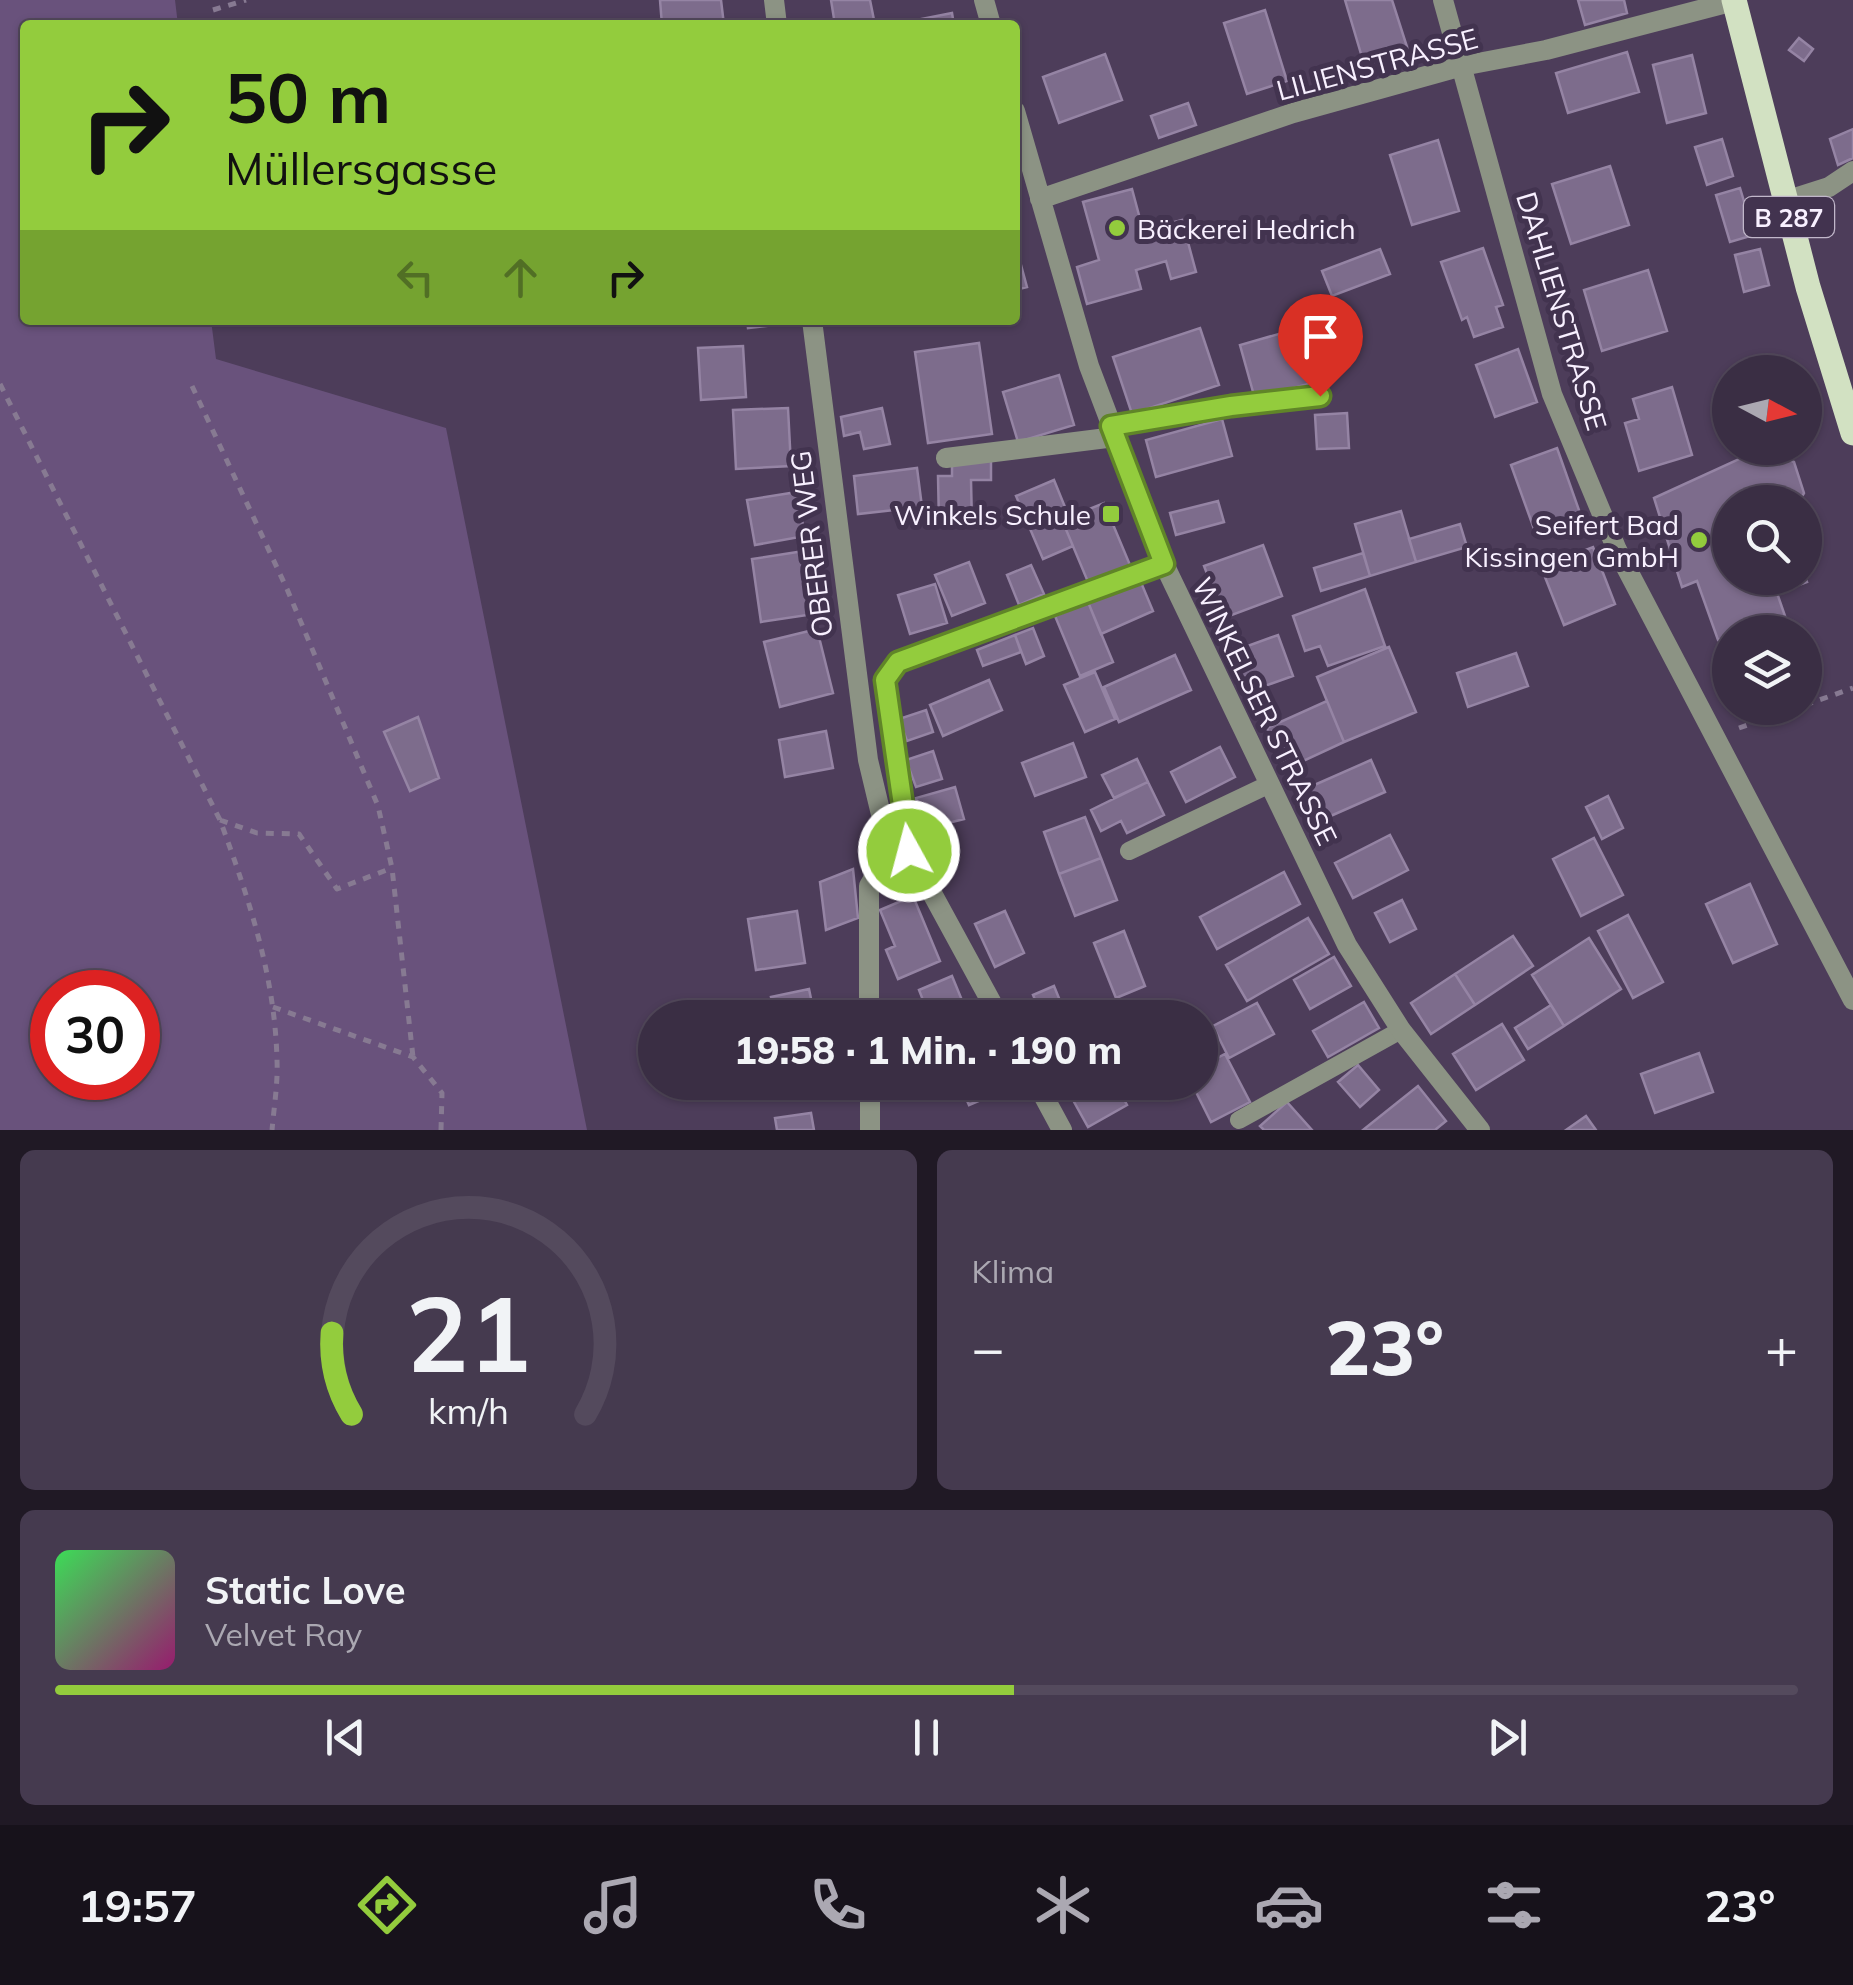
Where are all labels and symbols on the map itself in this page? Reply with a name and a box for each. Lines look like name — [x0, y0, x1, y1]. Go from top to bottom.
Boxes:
street label: LILIENSTRASSE — [1272, 20, 1482, 108]
street label: DAHLIENSTRASSE — [1509, 188, 1615, 434]
road number: B 287 — [1744, 197, 1834, 237]
place label: Bäckerei Hedrich — [1137, 211, 1356, 246]
marker: Bäckerei Hedrich — [1106, 217, 1128, 239]
pin — [1278, 294, 1363, 397]
north arrow — [1712, 355, 1822, 465]
street label: OBERER WEG — [782, 449, 840, 639]
place label: Winkels Schule — [894, 497, 1091, 532]
marker: Winkels Schule — [1100, 503, 1122, 525]
place label: Seifert Bad Kissingen GmbH — [1465, 507, 1679, 574]
marker: Seifert Bad Kissingen GmbH — [1688, 529, 1710, 551]
street label: WINKELSER STRASSE — [1185, 571, 1345, 851]
position arrow — [857, 799, 961, 903]
speed limit sign: 30 — [30, 970, 160, 1100]

